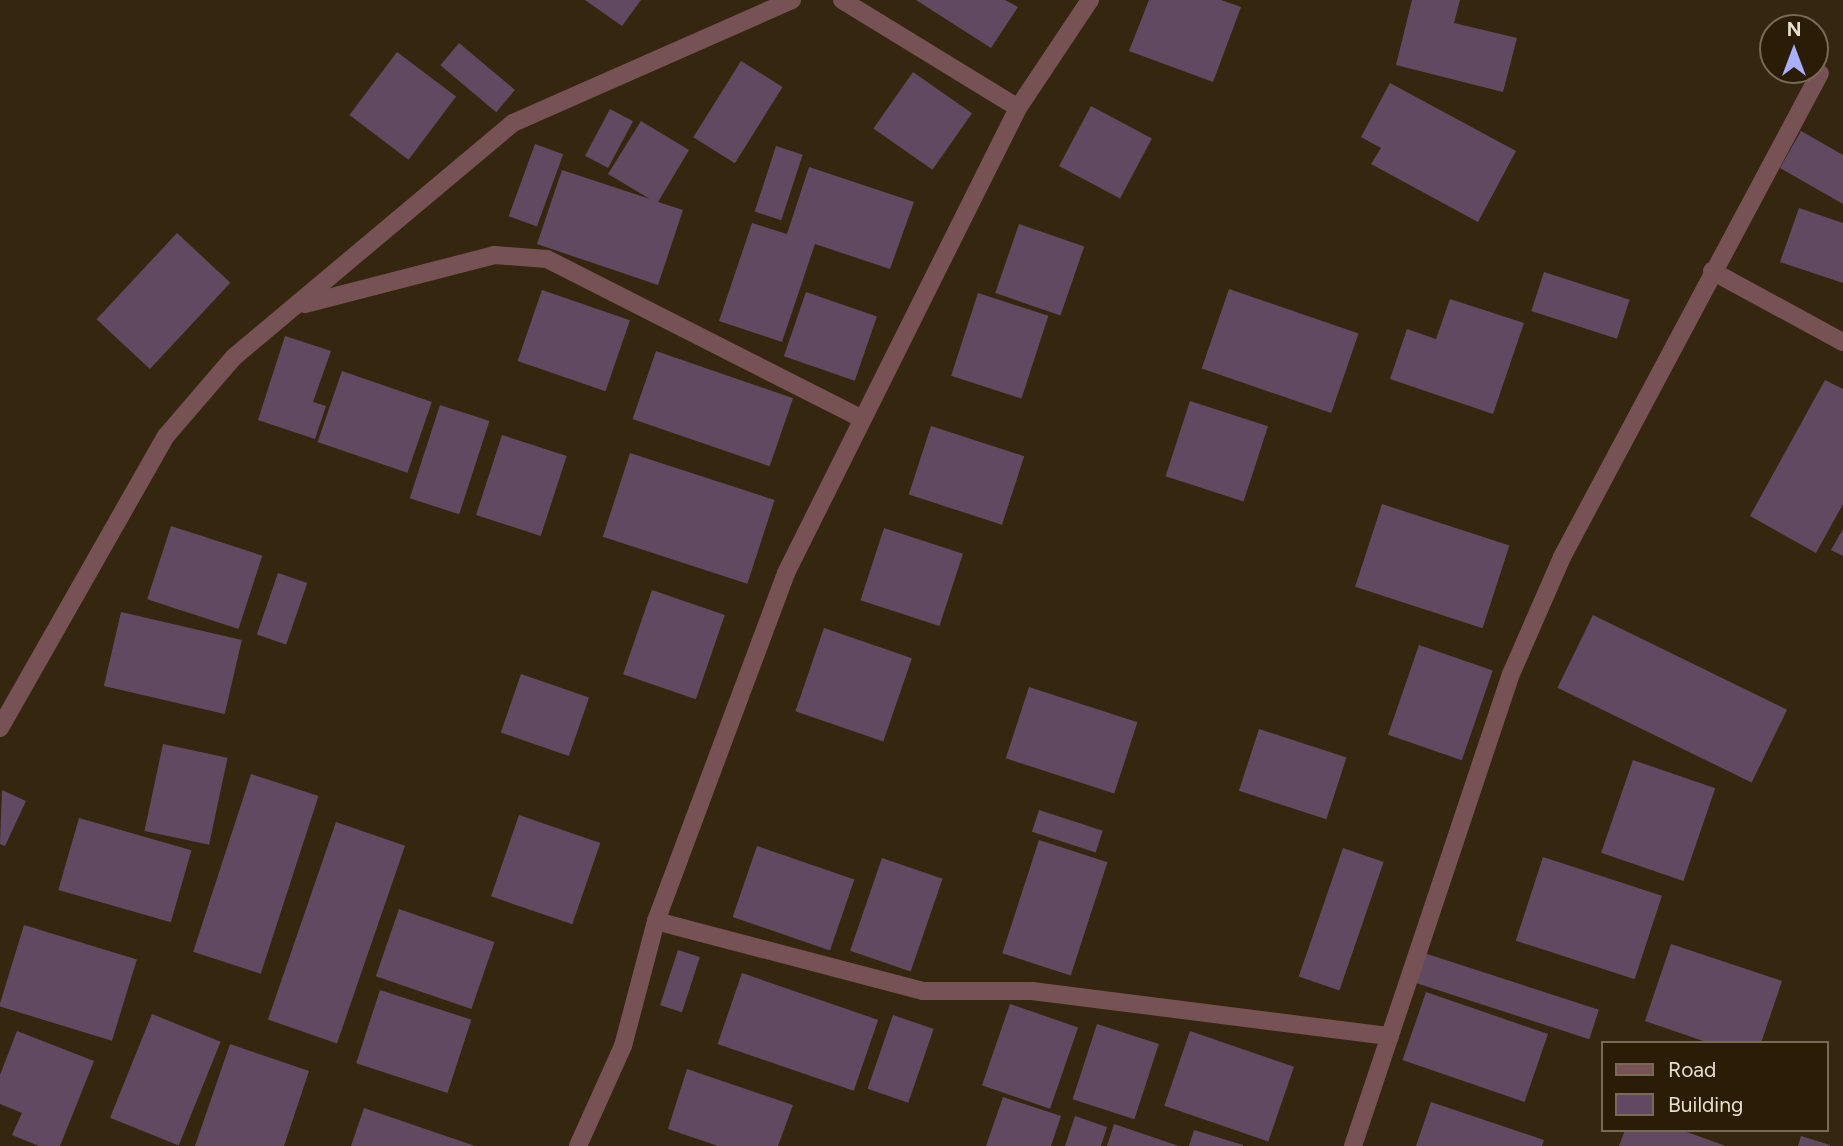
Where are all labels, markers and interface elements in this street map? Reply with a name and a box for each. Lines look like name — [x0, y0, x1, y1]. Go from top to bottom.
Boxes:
north arrow — [1759, 14, 1829, 84]
text: N — [1787, 18, 1801, 41]
legend — [1602, 1041, 1829, 1132]
text: Road — [1668, 1057, 1716, 1082]
text: Building — [1668, 1092, 1743, 1117]

